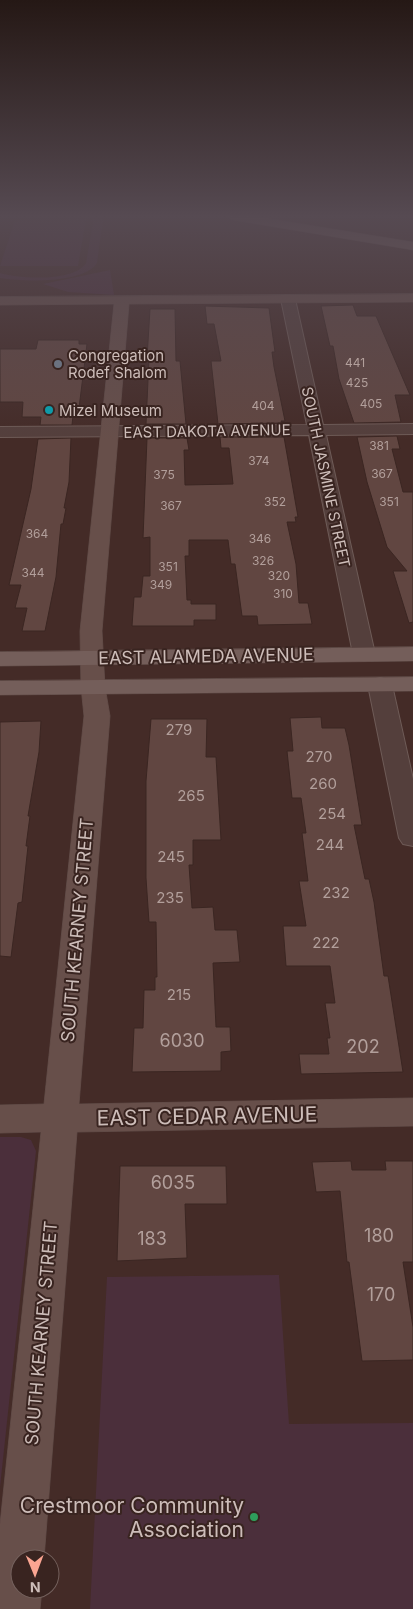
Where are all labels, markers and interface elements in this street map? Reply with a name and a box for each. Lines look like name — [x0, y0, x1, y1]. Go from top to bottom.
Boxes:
place label: Congregation Rodef Shalom — [68, 346, 167, 382]
house number: 441 — [345, 355, 365, 370]
marker: Congregation Rodef Shalom — [52, 358, 64, 370]
house number: 425 — [346, 375, 368, 390]
street label: SOUTH JASMINE STREET — [298, 385, 354, 569]
house number: 405 — [360, 396, 382, 411]
house number: 404 — [251, 398, 275, 413]
place label: Mizel Museum — [59, 401, 162, 420]
marker: Mizel Museum — [43, 404, 55, 416]
street label: EAST DAKOTA AVENUE — [123, 420, 291, 442]
house number: 381 — [369, 438, 389, 453]
house number: 374 — [248, 453, 270, 468]
house number: 367 — [371, 466, 393, 481]
house number: 375 — [153, 467, 175, 482]
house number: 352 — [264, 494, 286, 509]
house number: 351 — [379, 494, 399, 509]
house number: 367 — [160, 498, 182, 513]
house number: 364 — [26, 526, 49, 541]
house number: 346 — [249, 531, 271, 546]
house number: 326 — [252, 553, 274, 568]
house number: 351 — [158, 559, 178, 574]
house number: 344 — [22, 565, 45, 580]
house number: 320 — [268, 568, 290, 583]
house number: 349 — [150, 577, 172, 592]
house number: 310 — [273, 586, 293, 601]
street label: EAST ALAMEDA AVENUE — [98, 644, 314, 668]
house number: 279 — [166, 720, 192, 739]
house number: 270 — [306, 747, 332, 766]
house number: 260 — [309, 774, 337, 793]
house number: 265 — [177, 786, 205, 805]
house number: 254 — [318, 804, 346, 823]
street label: SOUTH KEARNEY STREET — [57, 817, 97, 1043]
house number: 244 — [316, 835, 344, 854]
house number: 245 — [157, 847, 185, 866]
house number: 232 — [322, 883, 350, 902]
house number: 235 — [156, 888, 184, 907]
house number: 222 — [312, 933, 340, 952]
house number: 215 — [167, 985, 191, 1004]
house number: 6030 — [160, 1030, 205, 1051]
house number: 202 — [346, 1036, 380, 1057]
street label: EAST CEDAR AVENUE — [97, 1102, 317, 1130]
house number: 6035 — [151, 1172, 195, 1193]
street label: SOUTH KEARNEY STREET — [21, 1220, 61, 1446]
house number: 180 — [364, 1225, 394, 1246]
house number: 183 — [137, 1228, 167, 1249]
house number: 170 — [367, 1284, 395, 1305]
place label: Crestmoor Community Association — [20, 1493, 244, 1542]
marker: Crestmoor Community Association — [248, 1511, 260, 1523]
north arrow — [10, 1549, 60, 1599]
text: N — [30, 1579, 41, 1596]

